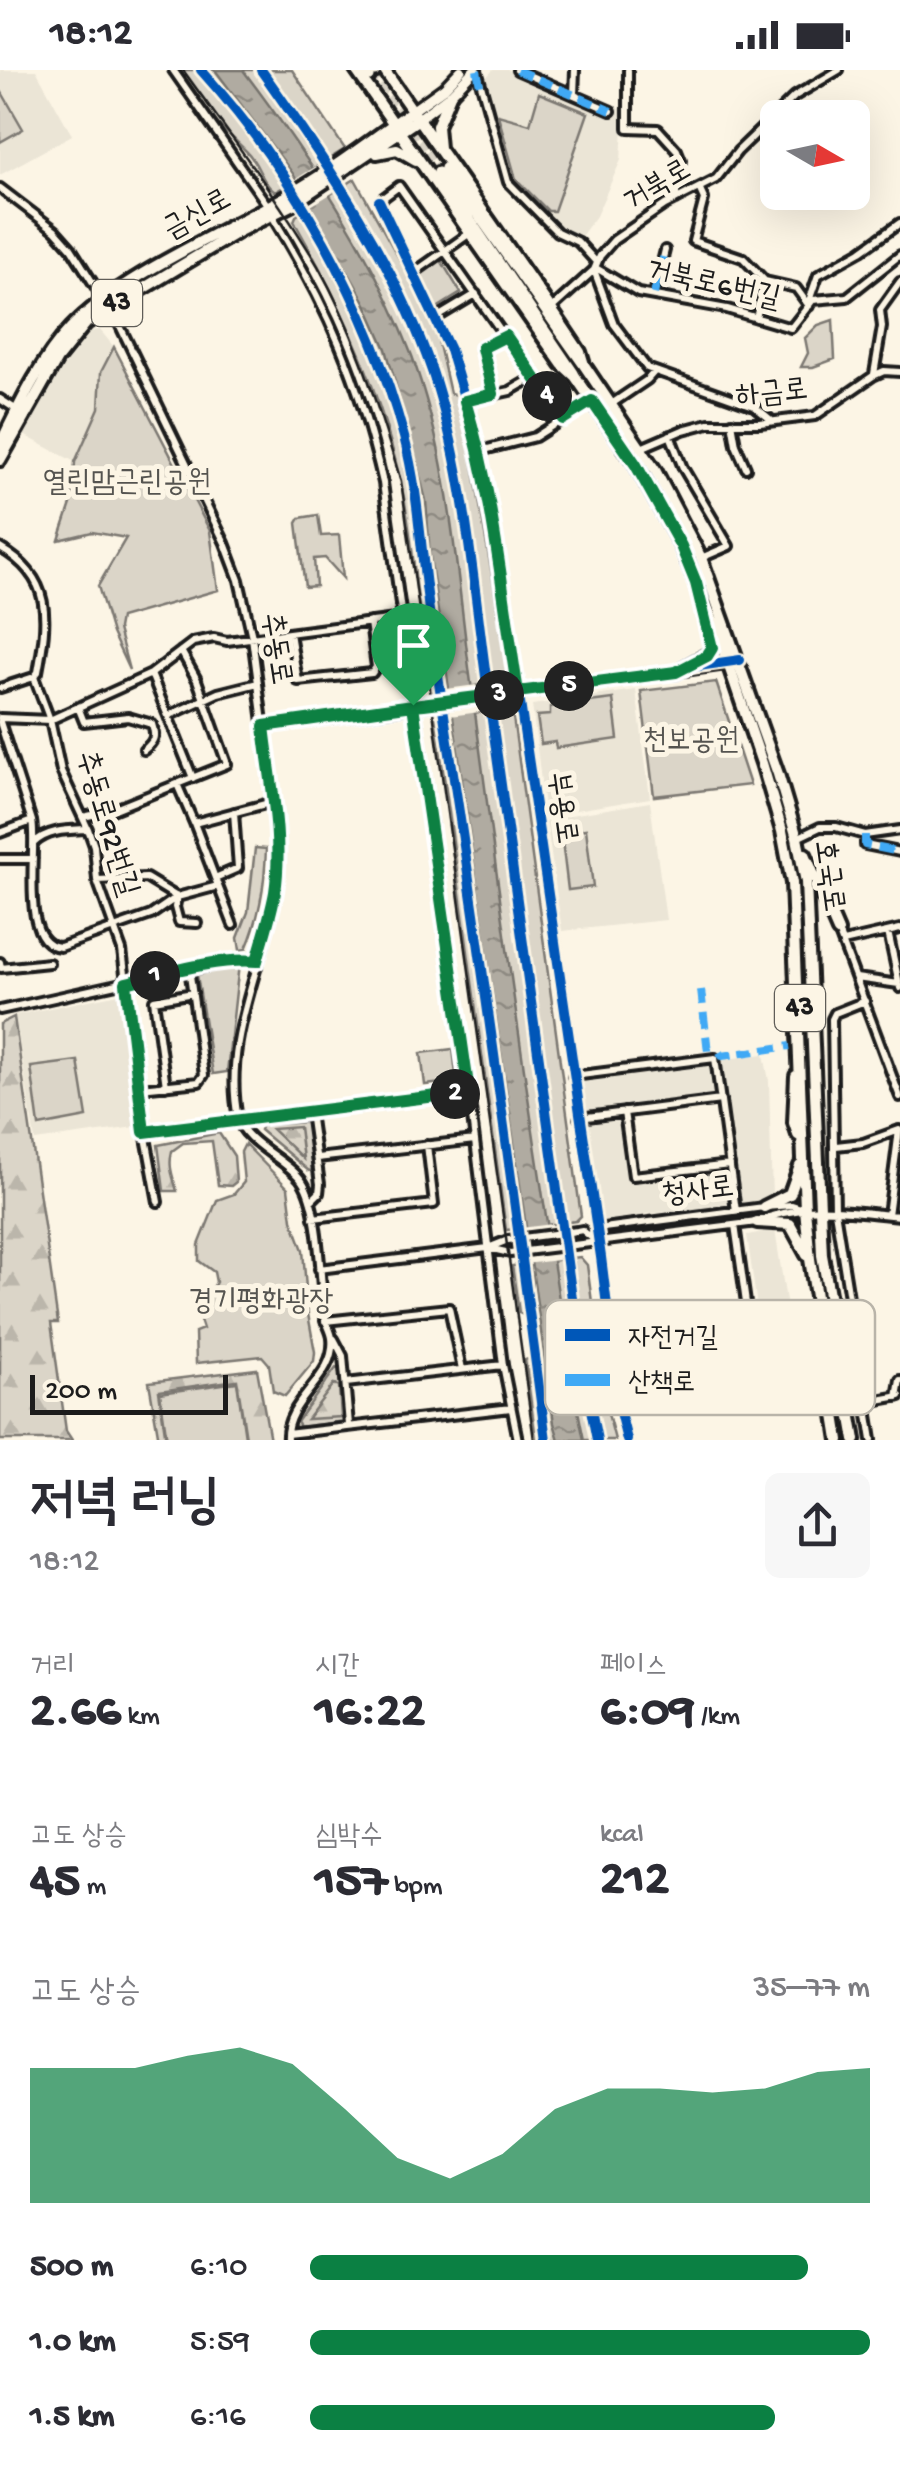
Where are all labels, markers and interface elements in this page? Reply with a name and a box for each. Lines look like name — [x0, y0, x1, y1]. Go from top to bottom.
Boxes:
text: 18:12 — [50, 13, 132, 57]
north arrow — [760, 100, 870, 210]
map controls — [760, 100, 870, 210]
street label: 거북로 — [618, 154, 698, 220]
street label: 금신로 — [158, 183, 238, 249]
street label: 거북로6번길 — [643, 254, 783, 318]
road number: 43 — [92, 280, 142, 326]
pin: 4 — [522, 371, 572, 421]
street label: 하금로 — [734, 374, 810, 416]
text: 4 — [540, 379, 554, 412]
park label: 열린맘근린공원 — [43, 467, 211, 502]
pin — [371, 603, 456, 706]
street label: 추동로 — [251, 610, 297, 688]
icon: arrive — [386, 618, 441, 673]
pin: 5 — [544, 661, 594, 711]
text: 5 — [562, 669, 576, 702]
pin: 3 — [474, 670, 524, 720]
text: 3 — [492, 678, 506, 711]
park label: 천보공원 — [643, 725, 739, 760]
street label: 추동로92번길 — [66, 747, 144, 901]
street label: 부용로 — [538, 770, 582, 846]
street label: 호국로 — [805, 838, 849, 914]
pin: 1 — [130, 951, 180, 1001]
text: 1 — [149, 959, 161, 992]
road number: 43 — [775, 985, 825, 1031]
pin: 2 — [430, 1069, 480, 1119]
text: 2 — [448, 1077, 462, 1110]
street label: 청사로 — [660, 1171, 736, 1215]
park label: 경기평화광장 — [189, 1286, 333, 1321]
legend — [545, 1300, 875, 1415]
text: 자전거길 — [628, 1323, 718, 1356]
text: 산책로 — [628, 1368, 696, 1401]
scale bar — [30, 1370, 228, 1414]
text: 200 m — [45, 1376, 117, 1409]
button: share — [765, 1473, 870, 1578]
text: 저녁 러닝 — [30, 1474, 220, 1538]
text: 18:12 — [30, 1544, 99, 1582]
text: 거리 — [30, 1651, 75, 1684]
text: 시간 — [315, 1651, 360, 1684]
text: 페이스 — [600, 1651, 668, 1684]
text: 2.66 — [30, 1684, 121, 1743]
text: 16:22 — [315, 1684, 425, 1743]
text: 6:09 — [600, 1684, 694, 1743]
text: km — [121, 1701, 160, 1734]
text: /km — [694, 1701, 740, 1734]
text: kcal — [600, 1819, 644, 1852]
text: 고도 상승 — [30, 1821, 127, 1854]
text: 심박수 — [315, 1821, 383, 1854]
text: 212 — [600, 1852, 669, 1911]
text: 45 — [30, 1854, 80, 1913]
text: 157 — [315, 1854, 388, 1913]
text: m — [80, 1871, 106, 1904]
text: bpm — [388, 1871, 443, 1904]
text: 35–77 m — [753, 1970, 870, 2008]
text: 고도 상승 — [30, 1975, 141, 2013]
text: 500 m — [30, 2249, 113, 2287]
text: 6:10 — [190, 2249, 247, 2287]
text: 1.0 km — [30, 2324, 116, 2362]
text: 5:59 — [190, 2324, 250, 2362]
text: 1.5 km — [30, 2399, 114, 2437]
text: 6:16 — [190, 2399, 245, 2437]

